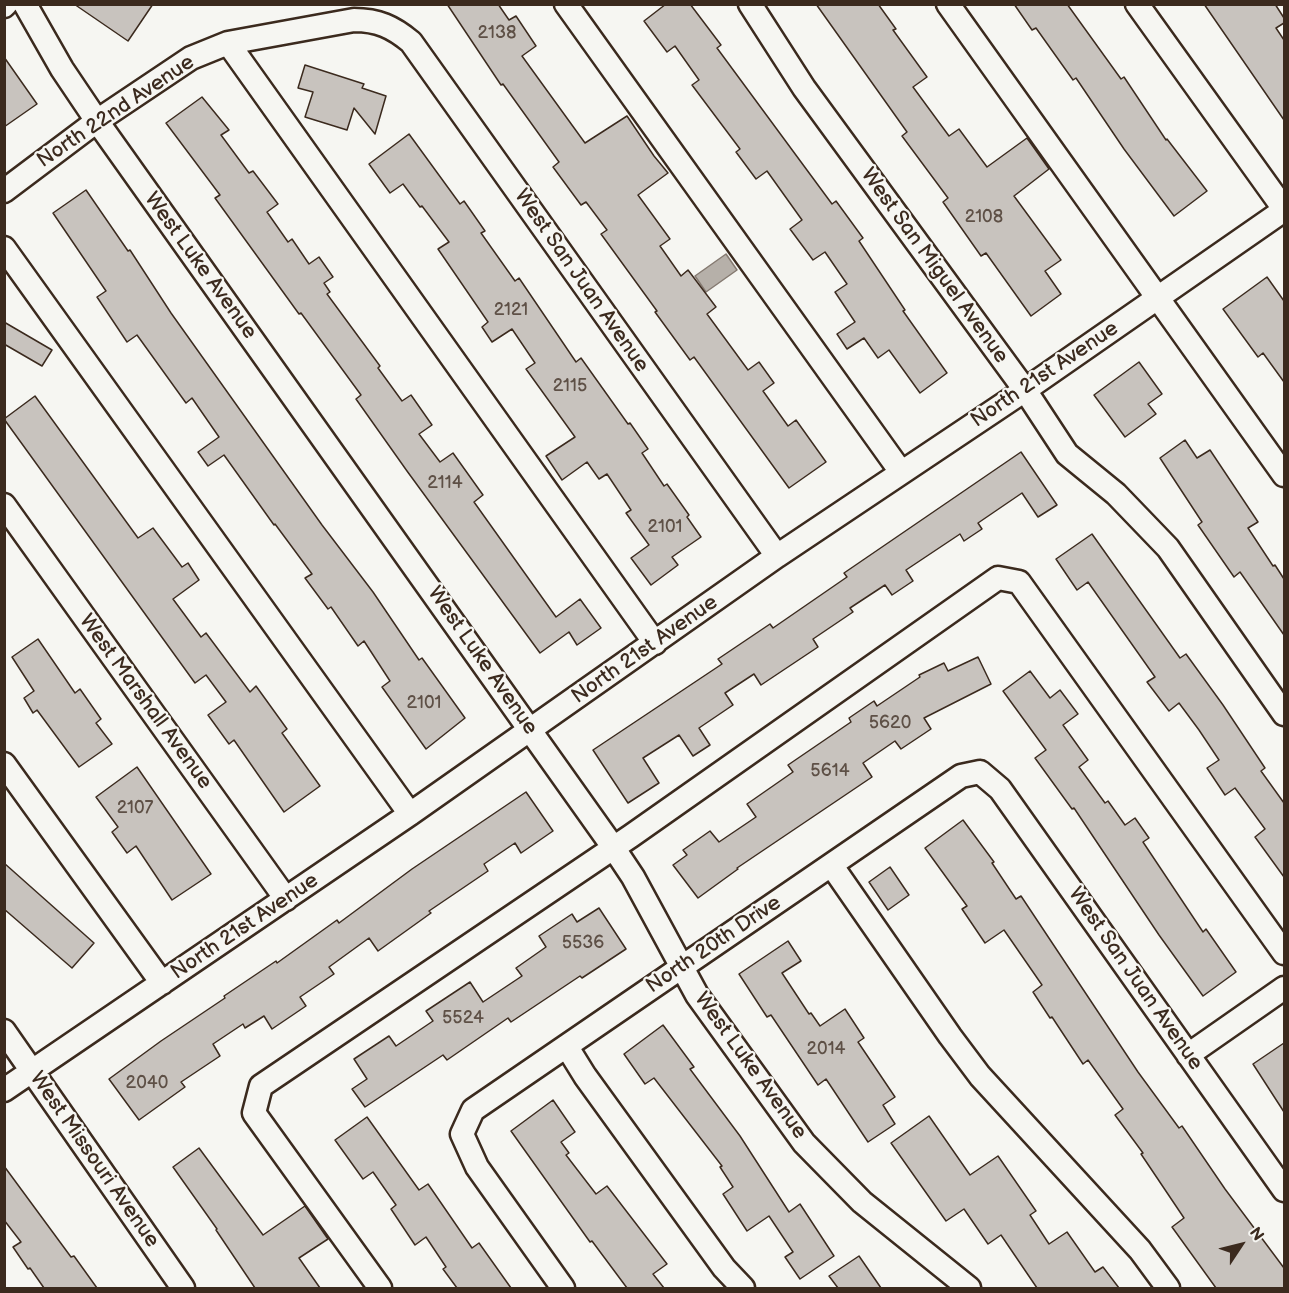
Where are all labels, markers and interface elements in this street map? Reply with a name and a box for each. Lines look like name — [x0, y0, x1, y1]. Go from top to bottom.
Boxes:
house number: 2138 — [478, 22, 516, 44]
street label: North 22nd Avenue — [33, 50, 199, 174]
street label: West San Miguel Avenue — [855, 163, 1013, 369]
street label: West San Juan Avenue — [508, 185, 654, 377]
street label: West Luke Avenue — [138, 188, 262, 344]
house number: 2108 — [965, 206, 1003, 228]
house number: 2121 — [494, 299, 528, 321]
street label: North 21st Avenue — [966, 316, 1124, 434]
house number: 2115 — [553, 375, 587, 397]
house number: 2114 — [427, 472, 463, 494]
house number: 2101 — [648, 516, 682, 538]
street label: West Luke Avenue — [421, 582, 543, 740]
street label: North 21st Avenue — [567, 590, 723, 710]
street label: West Marshall Avenue — [73, 610, 217, 794]
house number: 2101 — [407, 692, 441, 714]
house number: 5620 — [869, 712, 911, 734]
house number: 5614 — [810, 760, 850, 782]
house number: 2107 — [117, 797, 153, 819]
street label: North 21st Avenue — [166, 868, 324, 986]
street label: West San Juan Avenue — [1062, 883, 1208, 1075]
street label: North 20th Drive — [642, 891, 786, 999]
house number: 5536 — [562, 932, 604, 954]
street label: West Luke Avenue — [688, 988, 812, 1144]
house number: 5524 — [442, 1007, 484, 1029]
house number: 2014 — [806, 1038, 846, 1060]
street label: West Missouri Avenue — [24, 1067, 164, 1253]
house number: 2040 — [126, 1072, 168, 1094]
north arrow — [1211, 1215, 1271, 1275]
text: N — [1245, 1224, 1267, 1245]

